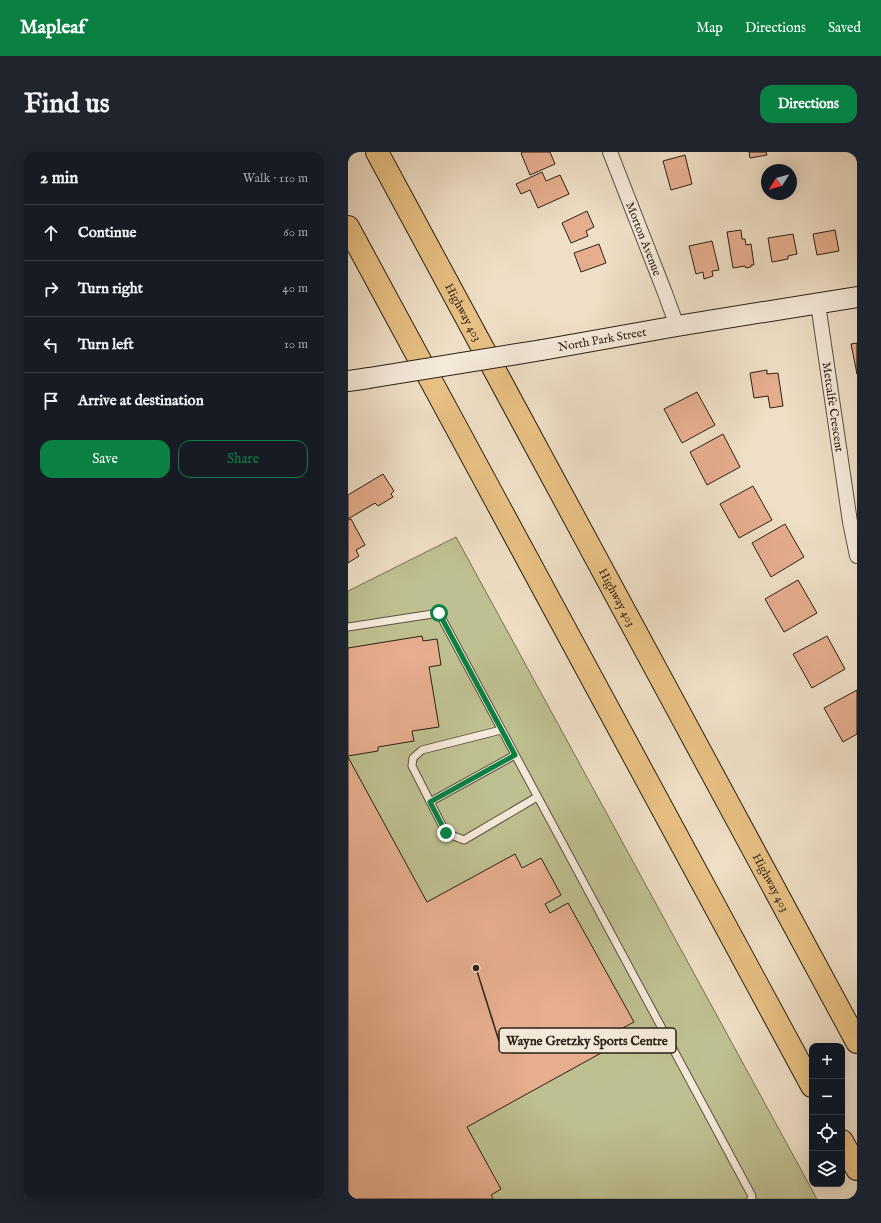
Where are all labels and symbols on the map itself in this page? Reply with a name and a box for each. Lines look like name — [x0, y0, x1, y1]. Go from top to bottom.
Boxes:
north arrow — [761, 164, 797, 200]
street label: Morton Avenue — [623, 199, 665, 278]
street label: Highway 403 — [442, 280, 485, 344]
street label: North Park Street — [557, 324, 647, 355]
street label: Metcalfe Crescent — [819, 361, 847, 453]
street label: Highway 403 — [595, 566, 639, 629]
route start — [430, 604, 448, 622]
route end — [437, 824, 455, 842]
street label: Highway 403 — [749, 851, 793, 914]
callout: Wayne Gretzky Sports Centre — [499, 1028, 676, 1053]
text: Wayne Gretzky Sports Centre — [505, 1033, 668, 1050]

